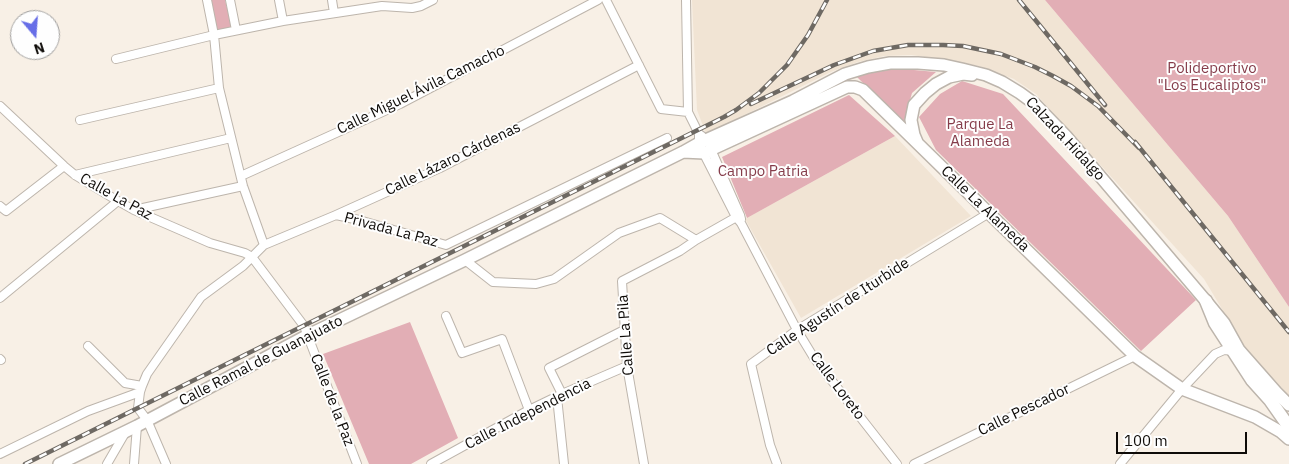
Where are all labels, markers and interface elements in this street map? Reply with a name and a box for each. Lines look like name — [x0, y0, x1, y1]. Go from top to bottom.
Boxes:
north arrow — [10, 10, 60, 60]
text: N — [32, 38, 47, 58]
street label: Calle Miguel Ávila Camacho — [334, 42, 508, 138]
park label: Polideportivo "Los Eucaliptos" — [1157, 60, 1267, 95]
street label: Calzada Hidalgo — [1022, 93, 1108, 185]
park label: Parque La Alameda — [947, 116, 1013, 151]
street label: Calle Lázaro Cárdenas — [382, 118, 524, 200]
street label: Calle La Alameda — [937, 162, 1033, 256]
park label: Campo Patria — [718, 163, 808, 181]
street label: Calle La Paz — [77, 170, 155, 224]
street label: Privada La Paz — [342, 209, 440, 251]
street label: Calle Agustín de Iturbide — [763, 254, 913, 360]
street label: Calle La Pila — [614, 294, 638, 376]
street label: Calle Ramal de Guanajuato — [176, 312, 346, 410]
street label: Calle Loreto — [806, 349, 868, 423]
street label: Calle de la Paz — [306, 351, 358, 449]
street label: Calle Independencia — [462, 374, 594, 454]
street label: Calle Pescador — [975, 380, 1073, 440]
scale bar — [1119, 422, 1250, 454]
text: 100 m — [1124, 431, 1168, 450]

